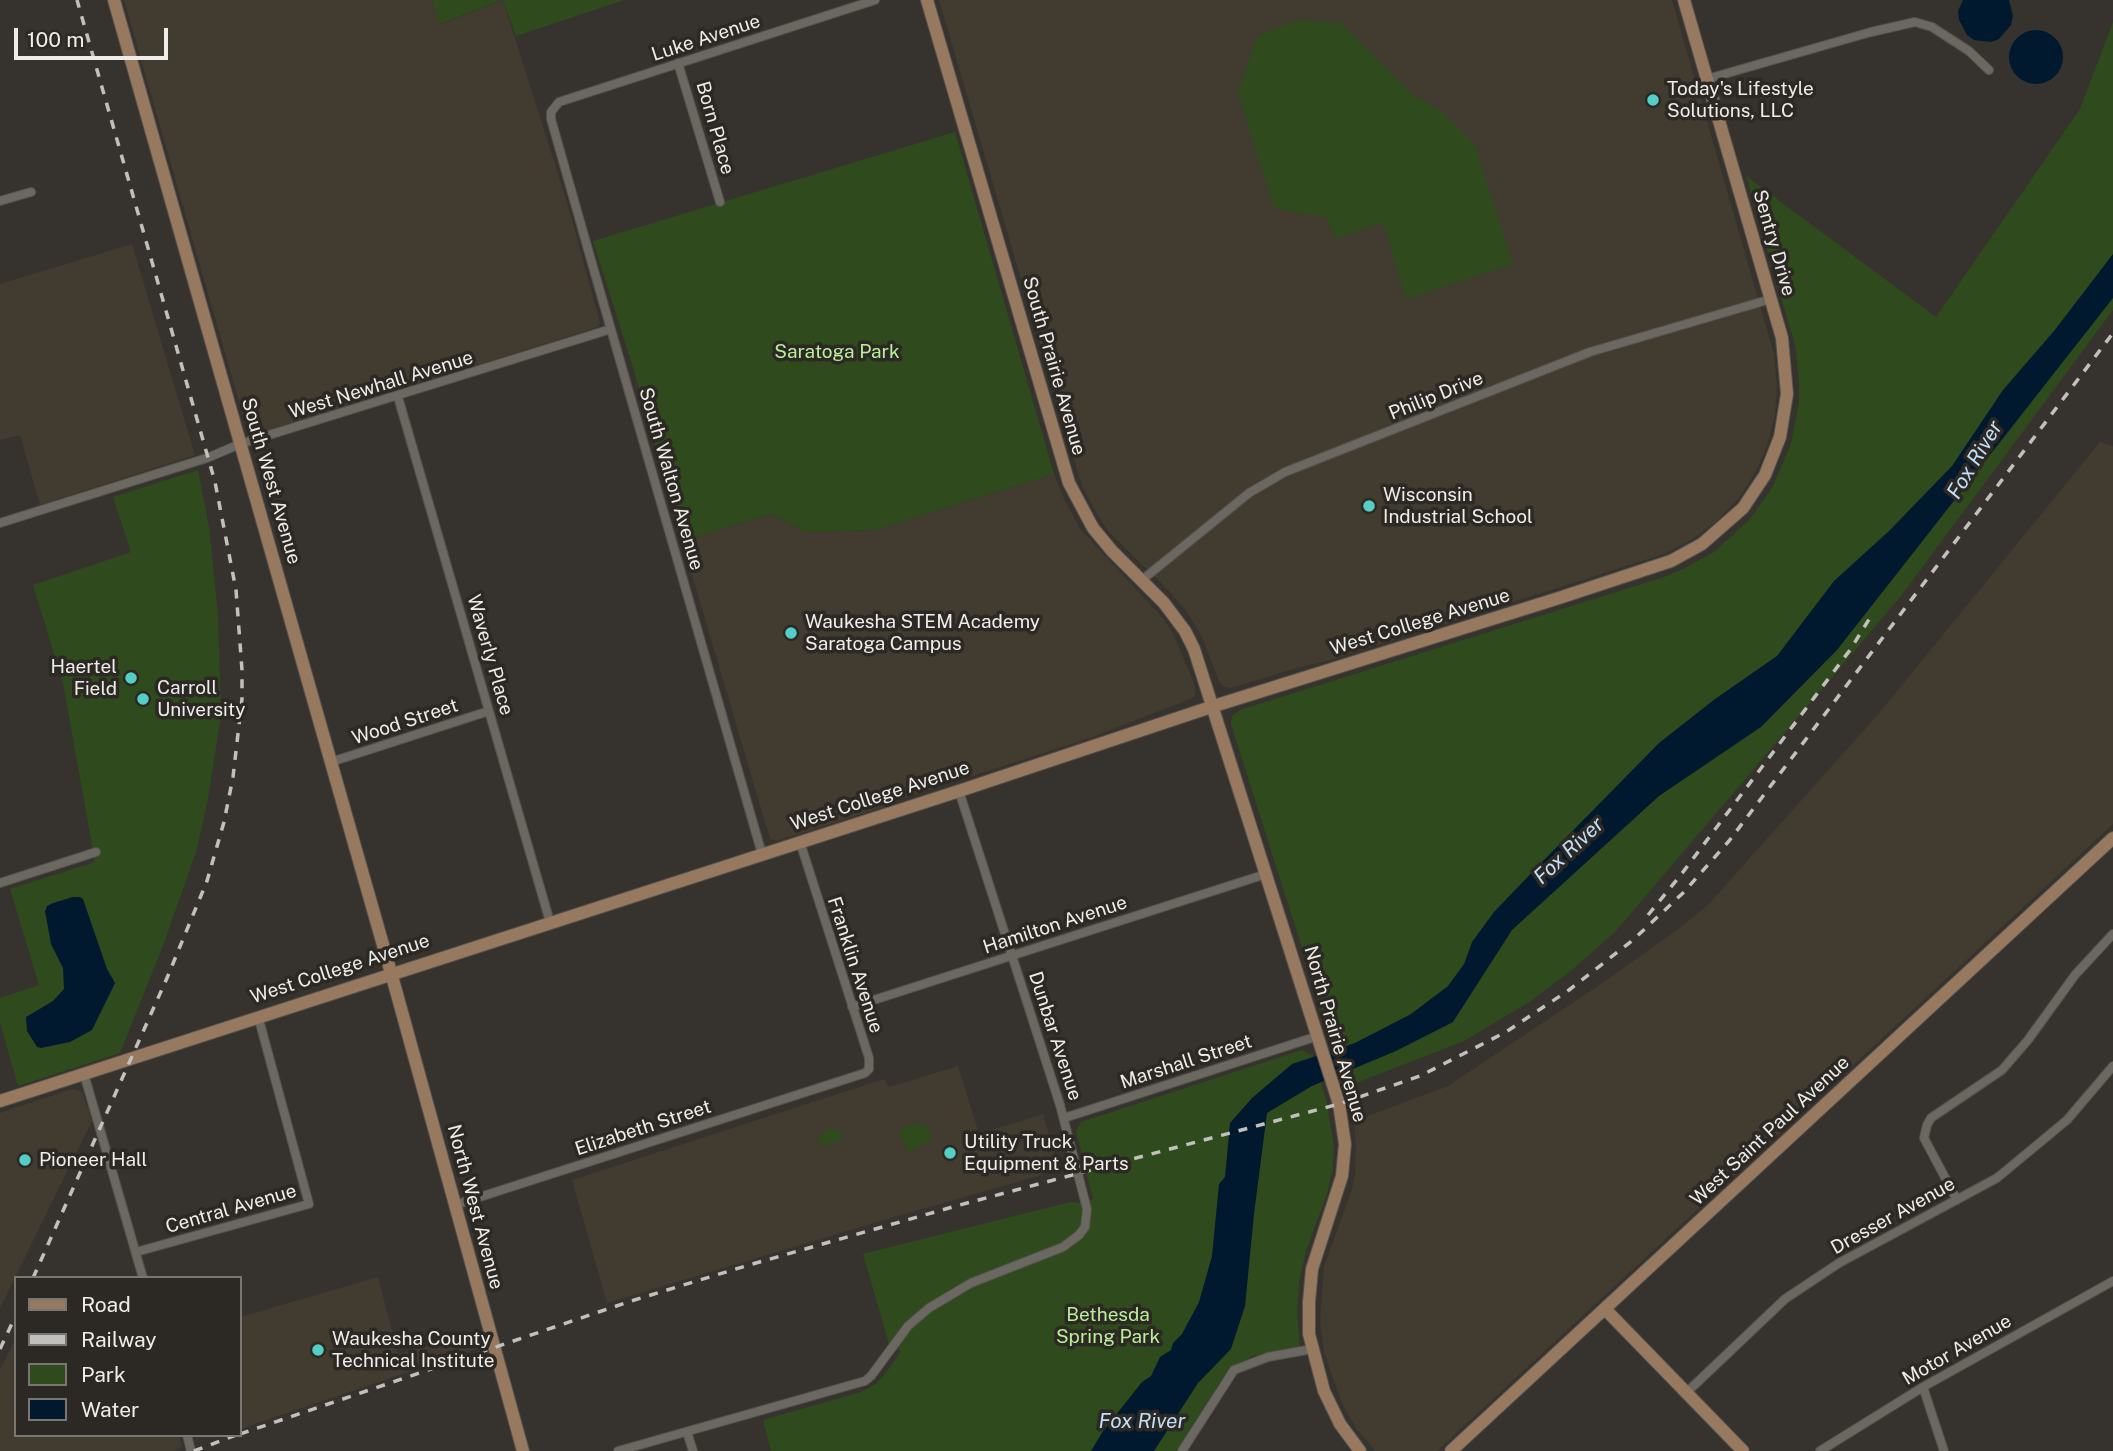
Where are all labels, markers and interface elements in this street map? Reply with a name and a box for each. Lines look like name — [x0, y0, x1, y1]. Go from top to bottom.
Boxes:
street label: Luke Avenue — [649, 10, 763, 66]
scale bar — [18, 14, 172, 58]
text: 100 m — [27, 27, 84, 52]
place label: Today's Lifestyle Solutions, LLC — [1667, 78, 1814, 122]
street label: Born Place — [691, 79, 739, 177]
marker: Today's Lifestyle Solutions, LLC — [1645, 92, 1661, 108]
street label: Sentry Drive — [1748, 187, 1800, 299]
street label: South Prairie Avenue — [1018, 274, 1090, 458]
park label: Saratoga Park — [774, 341, 900, 363]
street label: West Newhall Avenue — [286, 346, 476, 424]
street label: Philip Drive — [1385, 367, 1487, 425]
street label: South Walton Avenue — [634, 385, 708, 573]
street label: South West Avenue — [236, 395, 306, 567]
water label: Fox River — [1942, 416, 2008, 504]
place label: Wisconsin Industrial School — [1383, 484, 1533, 528]
marker: Wisconsin Industrial School — [1361, 498, 1377, 514]
street label: West College Avenue — [1327, 584, 1513, 660]
street label: Waverly Place — [462, 592, 518, 718]
place label: Waukesha STEM Academy Saratoga Campus — [805, 611, 1040, 655]
marker: Waukesha STEM Academy Saratoga Campus — [783, 625, 799, 641]
place label: Haertel Field — [50, 656, 117, 700]
marker: Haertel Field — [123, 670, 139, 686]
place label: Carroll University — [157, 677, 245, 721]
marker: Carroll University — [135, 691, 151, 707]
street label: Wood Street — [349, 694, 461, 750]
street label: West College Avenue — [788, 756, 972, 836]
water label: Fox River — [1529, 812, 1609, 890]
street label: Hamilton Avenue — [980, 891, 1130, 959]
street label: Franklin Avenue — [822, 894, 888, 1036]
street label: West College Avenue — [248, 929, 432, 1009]
street label: North Prairie Avenue — [1299, 943, 1371, 1125]
street label: Dunbar Avenue — [1023, 969, 1087, 1103]
street label: Marshall Street — [1117, 1030, 1255, 1094]
street label: West Saint Paul Avenue — [1686, 1051, 1854, 1211]
street label: Elizabeth Street — [572, 1095, 714, 1161]
street label: North West Avenue — [442, 1122, 508, 1292]
place label: Utility Truck Equipment & Parts — [964, 1131, 1129, 1175]
marker: Utility Truck Equipment & Parts — [942, 1145, 958, 1161]
place label: Pioneer Hall — [39, 1149, 147, 1171]
marker: Pioneer Hall — [17, 1152, 33, 1168]
street label: Dresser Avenue — [1827, 1172, 1959, 1260]
street label: Central Avenue — [163, 1179, 299, 1239]
legend — [14, 1276, 242, 1437]
text: Road — [81, 1292, 131, 1317]
park label: Bethesda Spring Park — [1056, 1304, 1160, 1348]
street label: Motor Avenue — [1898, 1310, 2016, 1390]
text: Railway — [81, 1327, 157, 1352]
place label: Waukesha County Technical Institute — [332, 1328, 495, 1372]
marker: Waukesha County Technical Institute — [310, 1342, 326, 1358]
text: Park — [81, 1362, 126, 1387]
text: Water — [81, 1397, 139, 1422]
water label: Fox River — [1099, 1409, 1185, 1435]

